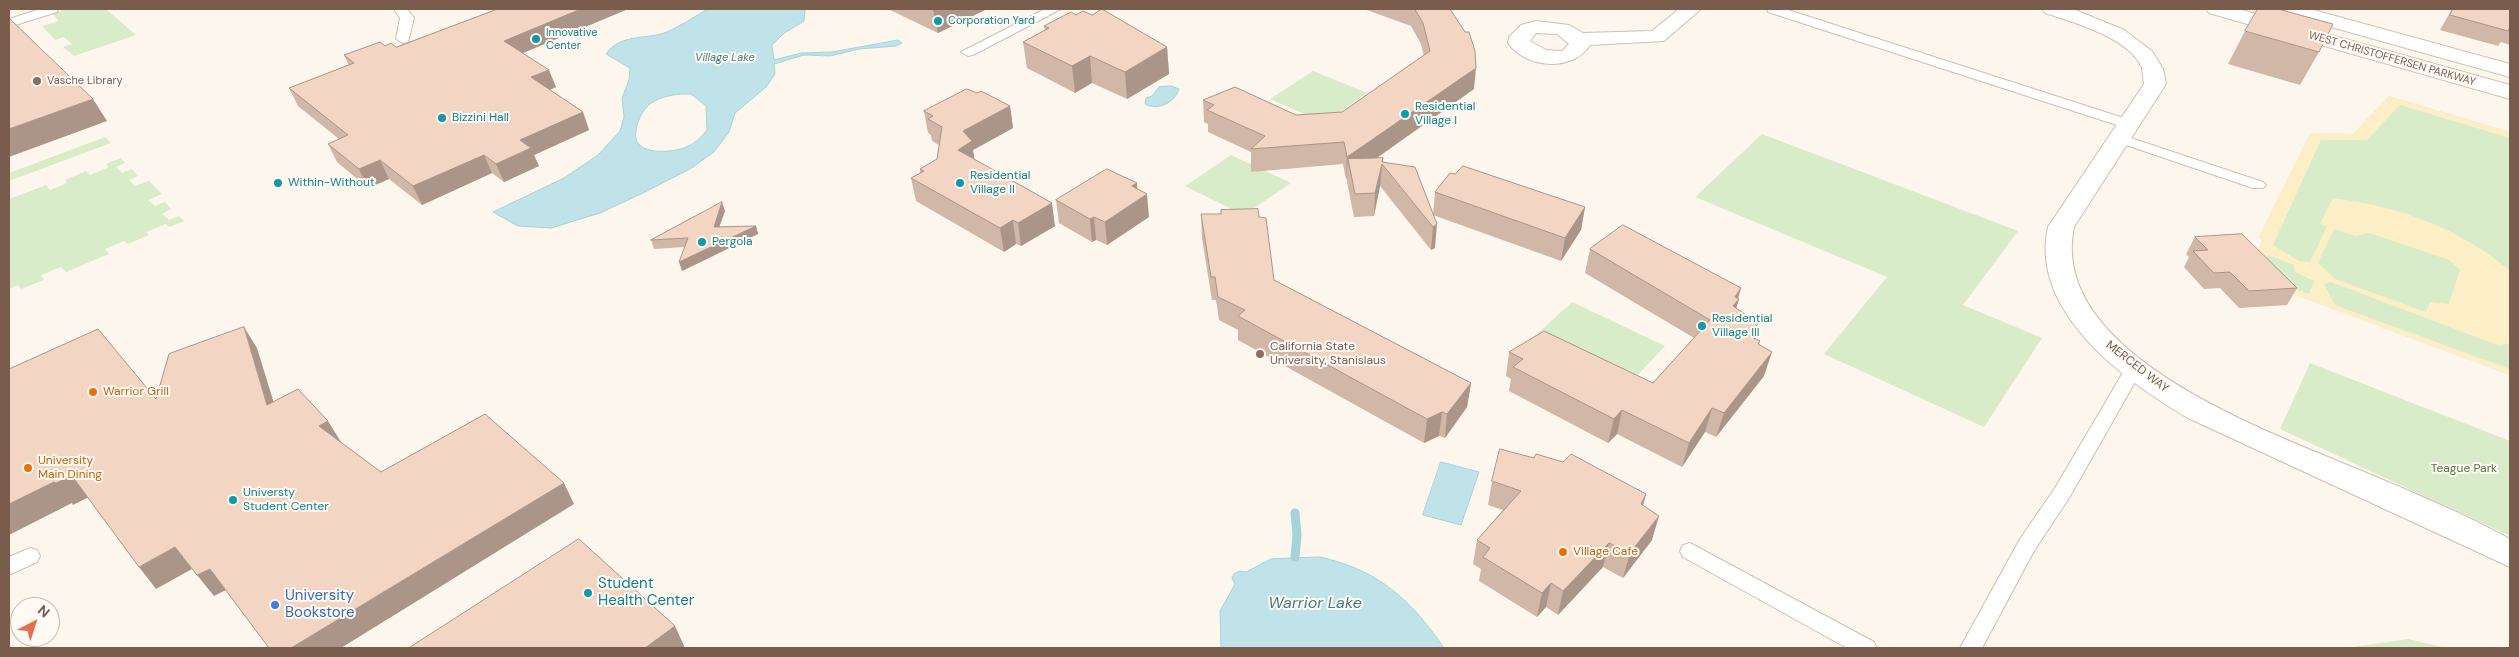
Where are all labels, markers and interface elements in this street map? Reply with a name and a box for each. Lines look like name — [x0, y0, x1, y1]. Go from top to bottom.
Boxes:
place label: Corporation Yard — [948, 14, 1035, 28]
marker: Corporation Yard — [932, 15, 944, 27]
place label: Innovative Center — [546, 26, 598, 52]
street label: WEST CHRISTOFFERSEN PARKWAY — [2307, 29, 2477, 89]
marker: Innovative Center — [530, 33, 542, 45]
water label: Village Lake — [695, 51, 755, 65]
place label: Vasche Library — [47, 74, 123, 88]
marker: Vasche Library — [31, 75, 43, 87]
place label: Residential Village I — [1415, 100, 1476, 128]
marker: Residential Village I — [1399, 108, 1411, 120]
place label: Bizzini Hall — [452, 111, 509, 125]
marker: Bizzini Hall — [436, 112, 448, 124]
place label: Residential Village II — [970, 169, 1031, 197]
place label: Within-Without — [288, 176, 375, 190]
marker: Within-Without — [272, 177, 284, 189]
marker: Residential Village II — [954, 177, 966, 189]
place label: Pergola — [712, 235, 752, 249]
marker: Pergola — [696, 236, 708, 248]
place label: Residential Village III — [1712, 312, 1773, 340]
marker: Residential Village III — [1696, 320, 1708, 332]
street label: MERCED WAY — [2103, 338, 2171, 396]
place label: California State University, Stanislaus — [1270, 340, 1386, 368]
marker: California State University, Stanislaus — [1254, 348, 1266, 360]
place label: Warrior Grill — [103, 385, 169, 399]
marker: Warrior Grill — [87, 386, 99, 398]
place label: University Main Dining — [38, 454, 102, 482]
marker: University Main Dining — [22, 462, 34, 474]
park label: Teague Park — [2431, 462, 2497, 476]
place label: Universty Student Center — [243, 486, 329, 514]
marker: Universty Student Center — [227, 494, 239, 506]
place label: Village Cafe — [1573, 545, 1638, 559]
marker: Village Cafe — [1557, 546, 1569, 558]
place label: Student Health Center — [598, 575, 694, 610]
place label: University Bookstore — [285, 587, 355, 622]
marker: Student Health Center — [582, 587, 594, 599]
water label: Warrior Lake — [1268, 594, 1362, 614]
north arrow — [10, 597, 60, 647]
marker: University Bookstore — [269, 599, 281, 611]
text: N — [34, 601, 54, 621]

